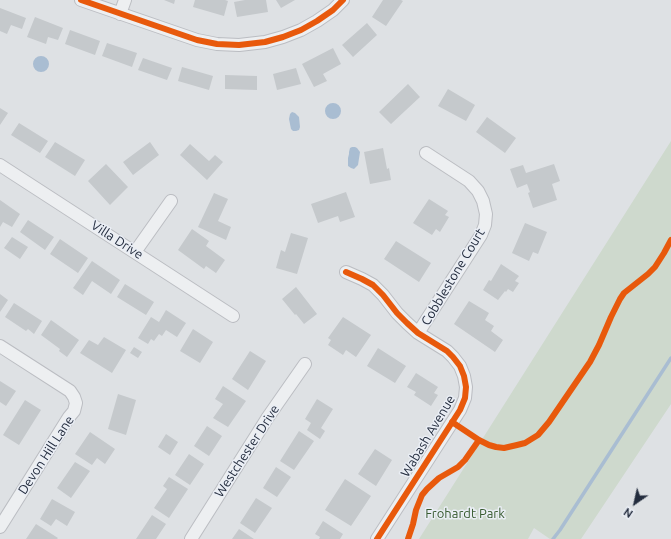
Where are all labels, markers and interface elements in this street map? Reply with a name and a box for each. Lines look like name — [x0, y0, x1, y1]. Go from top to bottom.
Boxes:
street label: Villa Drive — [88, 217, 146, 263]
street label: Cobblestone Court — [418, 226, 488, 328]
street label: Wabash Avenue — [397, 392, 459, 480]
street label: Westchester Drive — [211, 402, 283, 500]
street label: Devon Hill Lane — [15, 413, 77, 497]
north arrow — [615, 483, 655, 523]
park label: Frohardt Park — [425, 506, 505, 522]
text: N — [622, 506, 635, 520]

